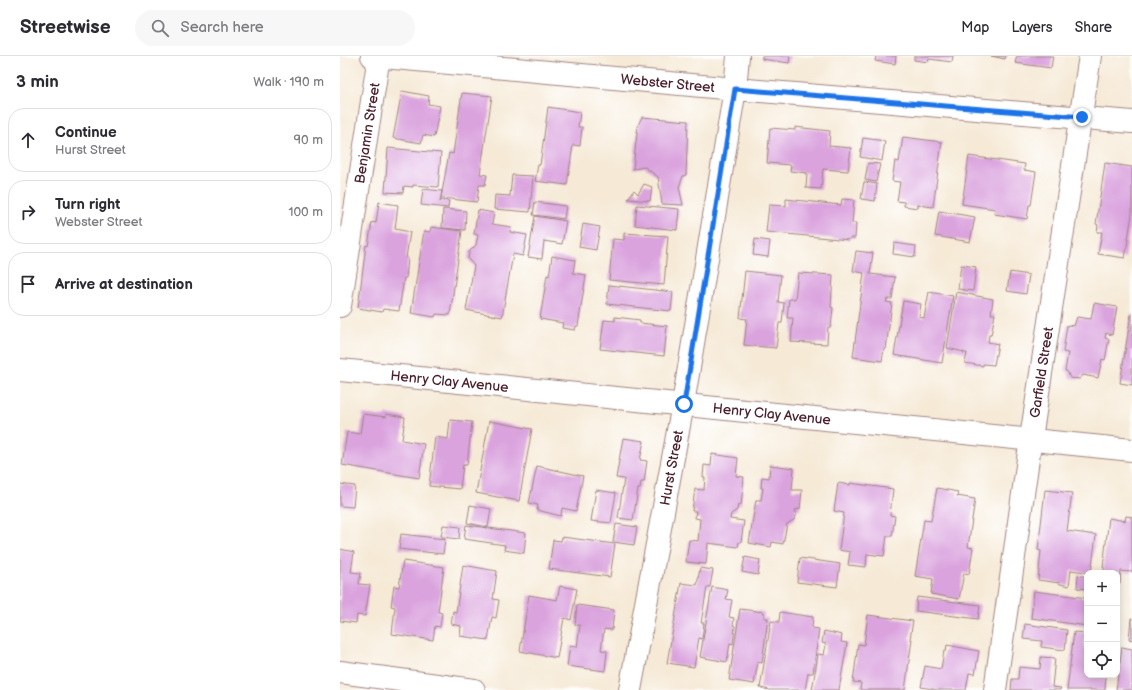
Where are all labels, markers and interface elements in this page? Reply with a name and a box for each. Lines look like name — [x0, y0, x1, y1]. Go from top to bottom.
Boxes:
search box — [135, 10, 415, 46]
text: Streetwise — [20, 16, 111, 39]
icon: search — [149, 17, 171, 39]
text: Search here — [181, 18, 264, 37]
text: Map — [961, 19, 989, 36]
text: Layers — [1011, 19, 1053, 36]
text: Share — [1075, 19, 1112, 36]
street label: Webster Street — [620, 70, 716, 96]
text: 3 min — [16, 72, 59, 92]
text: Walk · 190 m — [253, 74, 324, 90]
street label: Benjamin Street — [351, 81, 383, 185]
route end — [1073, 108, 1091, 126]
text: Continue — [55, 123, 117, 142]
icon: ahead — [17, 129, 39, 151]
text: 90 m — [294, 132, 323, 148]
text: Hurst Street — [55, 142, 126, 158]
text: Turn right — [55, 195, 120, 214]
icon: right — [17, 201, 39, 223]
text: 100 m — [288, 204, 323, 220]
text: Webster Street — [55, 214, 143, 230]
icon: arrive — [17, 273, 39, 295]
text: Arrive at destination — [55, 275, 193, 294]
street label: Garfield Street — [1026, 325, 1057, 419]
street label: Henry Clay Avenue — [390, 367, 509, 395]
route start — [675, 395, 693, 413]
street label: Henry Clay Avenue — [712, 399, 832, 428]
street label: Hurst Street — [656, 428, 687, 507]
map controls — [1084, 570, 1120, 678]
button: + — [1084, 570, 1120, 606]
button: − — [1084, 606, 1120, 642]
button: locate — [1084, 642, 1120, 678]

